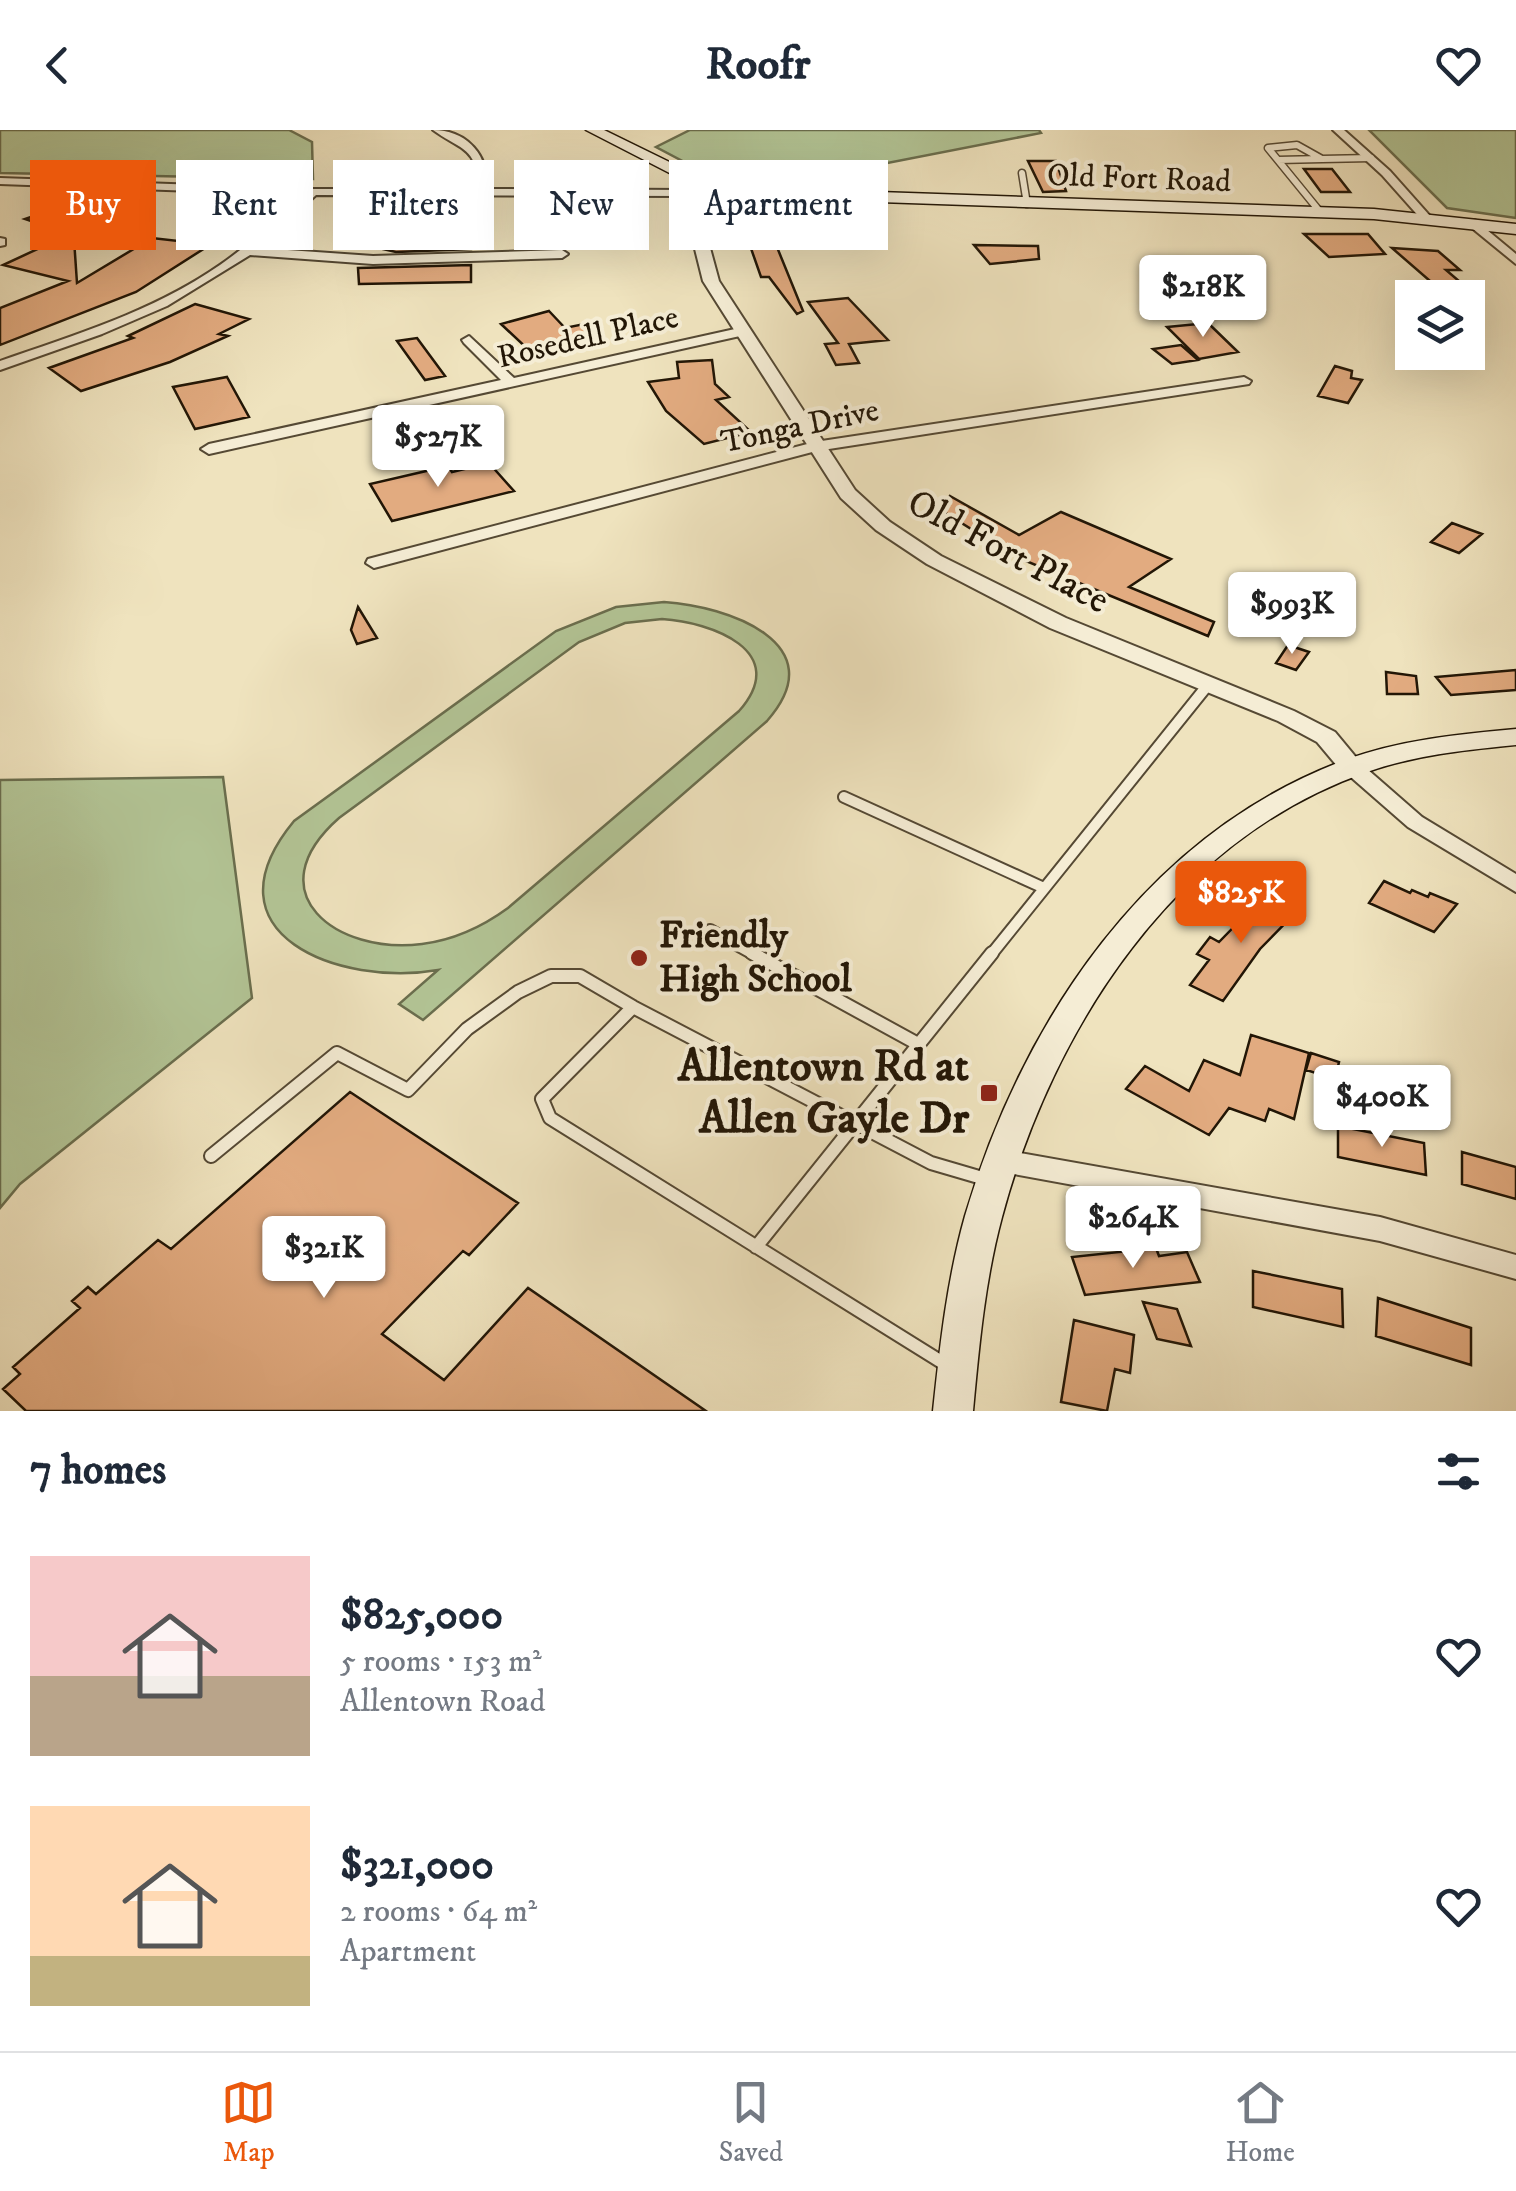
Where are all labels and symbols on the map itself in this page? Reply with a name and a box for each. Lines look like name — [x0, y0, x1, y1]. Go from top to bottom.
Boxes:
street label: Old Fort Road — [1046, 156, 1232, 202]
pin: $218K — [1133, 255, 1273, 340]
street label: Rosedell Place — [494, 298, 682, 378]
street label: Tonga Drive — [717, 391, 883, 463]
pin: $527K — [368, 405, 508, 490]
street label: Old Fort Place — [899, 479, 1117, 625]
pin: $993K — [1222, 572, 1362, 657]
pin: $825K — [1171, 861, 1311, 946]
place label: Friendly High School — [659, 912, 852, 1004]
marker: Friendly High School — [628, 947, 650, 969]
place label: Allentown Rd at Allen Gayle Dr — [677, 1039, 970, 1147]
pin: $400K — [1312, 1065, 1452, 1150]
marker: Allentown Rd at Allen Gayle Dr — [978, 1082, 1000, 1104]
pin: $264K — [1063, 1186, 1203, 1271]
pin: $321K — [254, 1216, 394, 1301]

